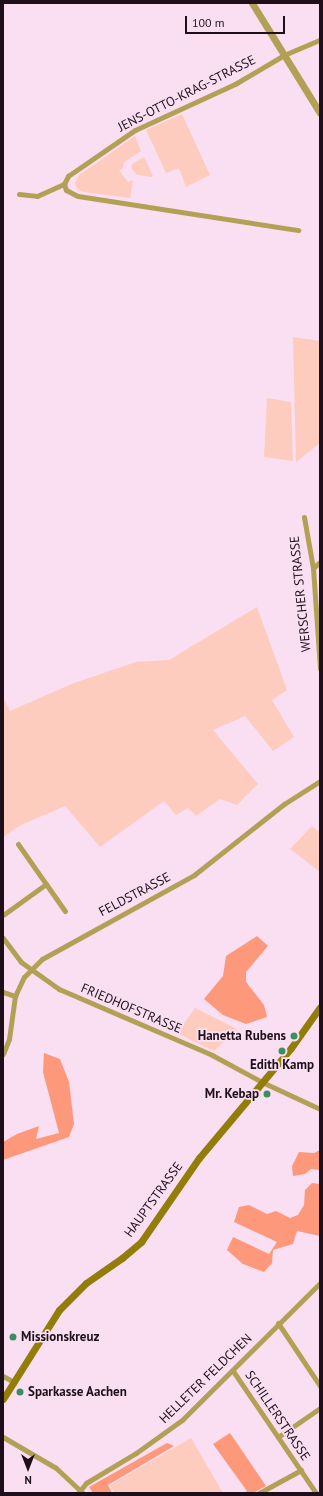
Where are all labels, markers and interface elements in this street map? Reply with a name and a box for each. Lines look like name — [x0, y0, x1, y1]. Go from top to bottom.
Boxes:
scale bar — [187, 8, 287, 34]
text: 100 m — [192, 15, 225, 30]
street label: JENS-OTTO-KRAG-STRASSE — [116, 53, 258, 135]
street label: WERSCHER STRASSE — [287, 535, 315, 653]
street label: FELDSTRASSE — [97, 870, 173, 920]
street label: FRIEDHOFSTRASSE — [78, 981, 184, 1037]
place label: Hanetta Rubens — [198, 1028, 286, 1044]
marker: Hanetta Rubens — [289, 1031, 299, 1041]
marker: Edith Kamp — [277, 1046, 287, 1056]
place label: Edith Kamp — [250, 1057, 314, 1073]
place label: Mr. Kebap — [204, 1086, 259, 1102]
marker: Mr. Kebap — [262, 1089, 272, 1099]
street label: HAUPTSTRASSE — [122, 1159, 186, 1241]
place label: Missionskreuz — [21, 1329, 99, 1345]
street label: HELLETER FELDCHEN — [157, 1331, 255, 1427]
marker: Missionskreuz — [8, 1332, 18, 1342]
street label: SCHILLERSTRASSE — [241, 1368, 313, 1464]
place label: Sparkasse Aachen — [28, 1384, 127, 1400]
marker: Sparkasse Aachen — [15, 1387, 25, 1397]
north arrow — [8, 1448, 48, 1488]
text: N — [24, 1473, 32, 1487]

